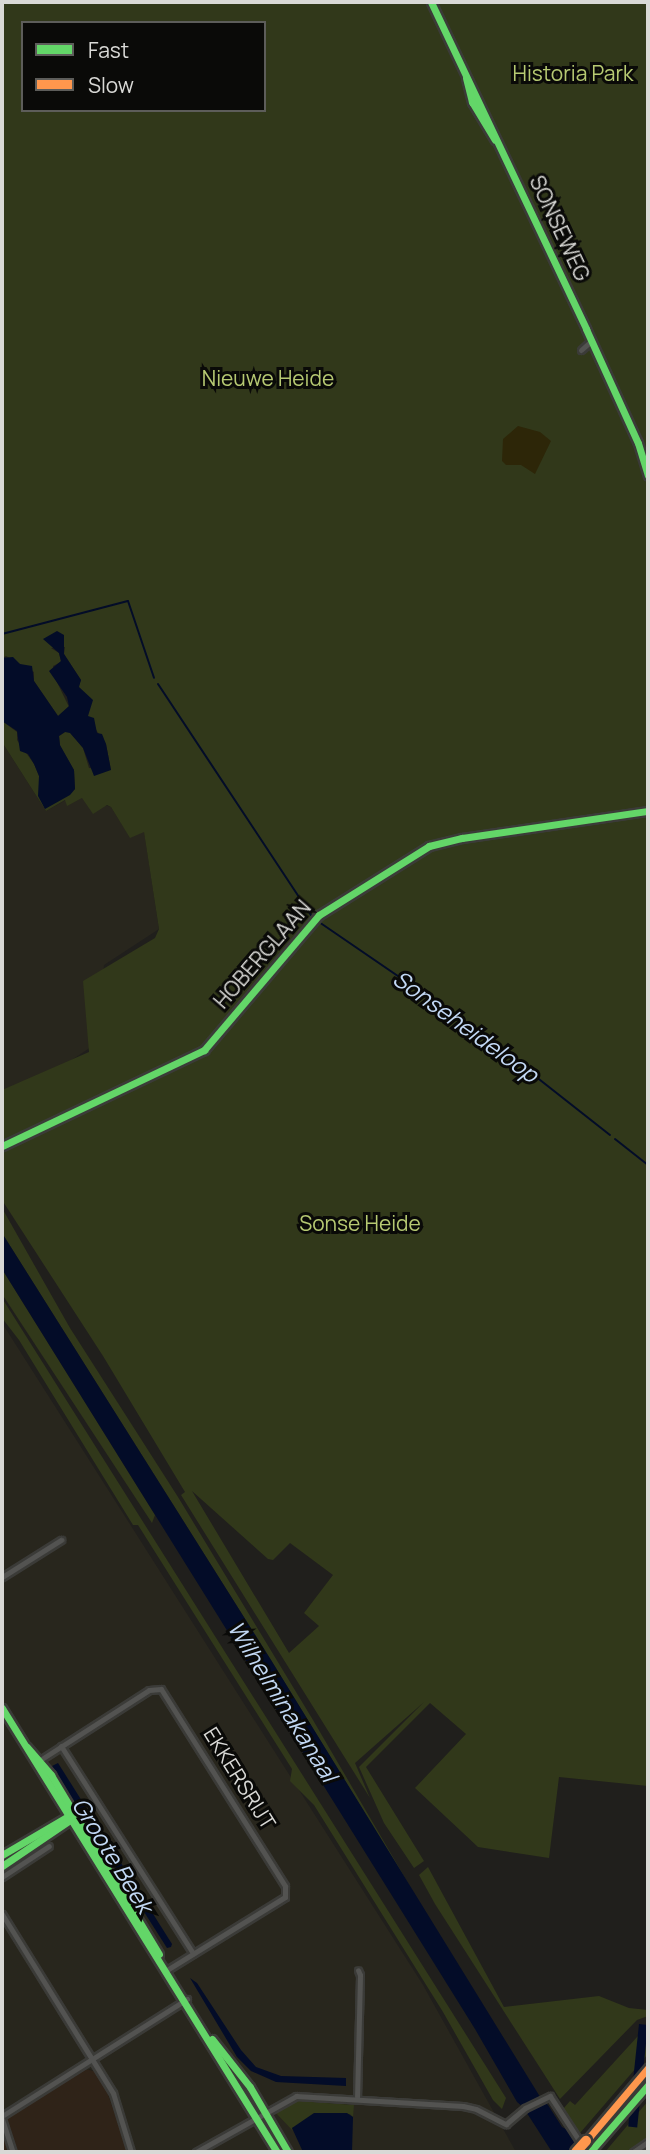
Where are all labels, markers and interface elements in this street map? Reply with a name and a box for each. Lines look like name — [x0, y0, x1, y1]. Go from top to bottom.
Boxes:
legend — [21, 21, 266, 112]
text: Fast — [88, 36, 129, 64]
park label: Historia Park — [513, 60, 633, 86]
text: Slow — [88, 71, 134, 99]
street label: SONSEWEG — [525, 171, 595, 285]
park label: Nieuwe Heide — [202, 365, 334, 391]
street label: HOBERGLAAN — [208, 895, 316, 1013]
water label: Sonseheideloop — [388, 964, 544, 1088]
park label: Sonse Heide — [299, 1210, 421, 1236]
water label: Wilhelminakanaal — [222, 1616, 344, 1786]
street label: EKKERSRIJT — [199, 1722, 281, 1834]
water label: Groote Beek — [67, 1792, 159, 1918]

